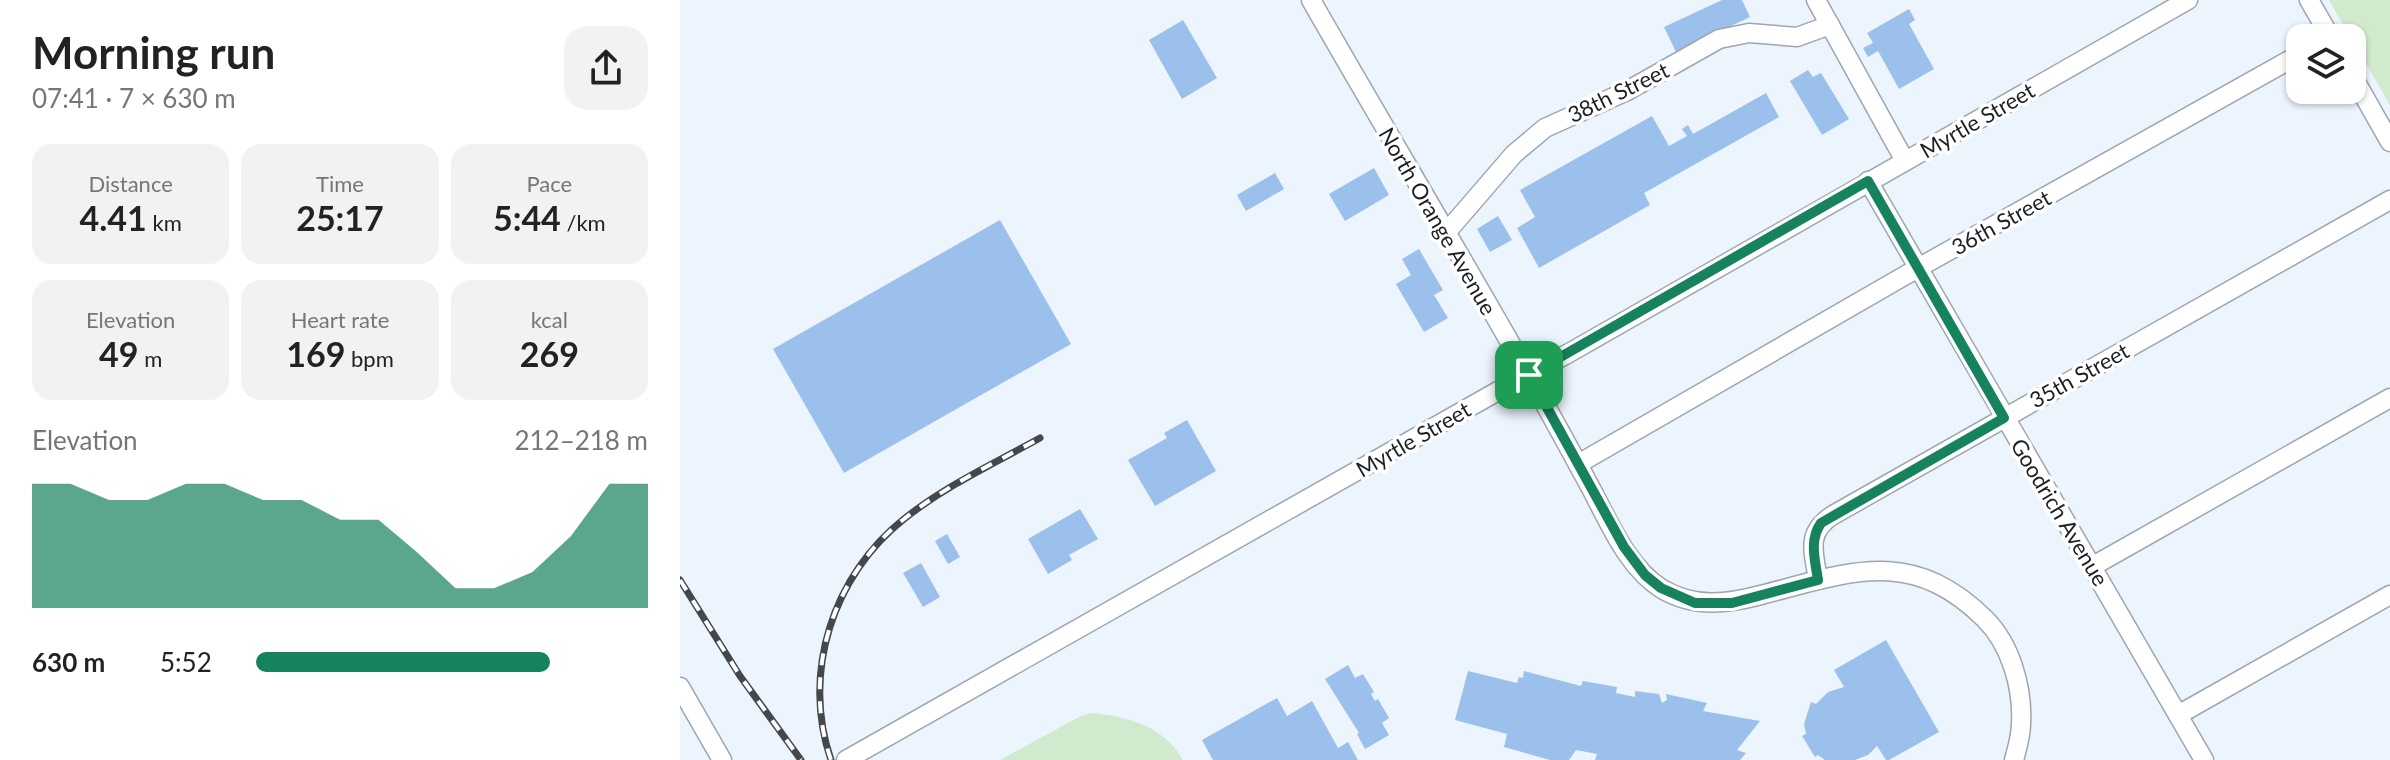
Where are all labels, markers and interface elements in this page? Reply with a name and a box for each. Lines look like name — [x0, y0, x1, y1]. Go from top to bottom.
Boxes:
map controls — [2286, 24, 2366, 104]
button: layers — [2286, 24, 2366, 104]
text: Morning run — [32, 26, 275, 78]
button: share — [564, 26, 648, 110]
street label: 38th Street — [1563, 56, 1673, 128]
street label: Myrtle Street — [1915, 76, 2039, 164]
text: 07:41 · 7 × 630 m — [32, 82, 236, 114]
street label: North Orange Avenue — [1373, 123, 1503, 319]
text: Distance — [88, 170, 173, 197]
text: Time — [316, 170, 364, 197]
text: Pace — [526, 170, 572, 197]
street label: 36th Street — [1947, 184, 2055, 260]
text: 4.41 — [80, 197, 147, 238]
text: 25:17 — [296, 197, 384, 238]
text: 5:44 — [493, 197, 561, 238]
text: km — [147, 209, 182, 236]
text: /km — [561, 209, 606, 236]
text: Elevation — [86, 306, 175, 333]
text: Heart rate — [291, 306, 389, 333]
text: kcal — [531, 306, 568, 333]
text: 49 — [99, 333, 139, 374]
text: 169 — [286, 333, 345, 374]
text: 269 — [520, 333, 579, 374]
street label: 35th Street — [2025, 337, 2133, 413]
pin — [1495, 341, 1563, 409]
text: m — [139, 345, 162, 372]
text: bpm — [345, 345, 394, 372]
icon: arrive — [1507, 353, 1551, 397]
street label: Myrtle Street — [1351, 395, 1475, 483]
text: Elevation — [32, 424, 138, 456]
text: 212–218 m — [514, 424, 648, 456]
street label: Goodrich Avenue — [2005, 433, 2115, 591]
text: 630 m — [32, 646, 105, 678]
text: 5:52 — [160, 646, 212, 678]

